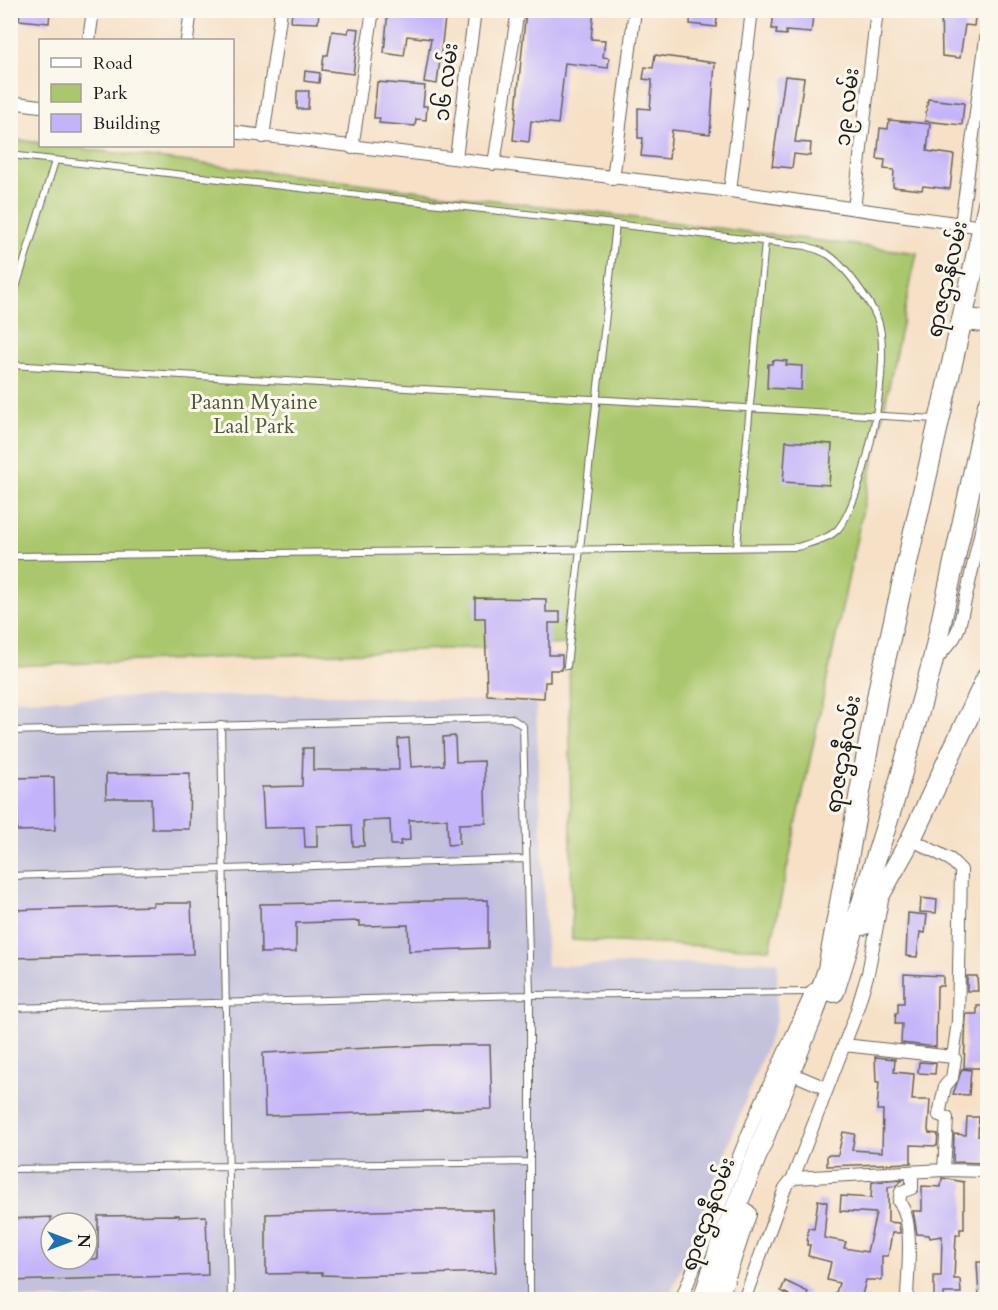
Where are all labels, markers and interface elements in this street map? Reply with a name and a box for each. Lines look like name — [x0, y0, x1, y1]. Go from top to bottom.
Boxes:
legend — [39, 39, 234, 147]
street label: ၁၆ လမ်း — [425, 41, 466, 123]
text: Road — [93, 51, 133, 76]
street label: ၁၉ လမ်း — [826, 66, 869, 148]
text: Park — [93, 81, 128, 106]
text: Building — [93, 111, 161, 136]
street label: ရာဇဌာနီလမ်း — [918, 217, 977, 341]
park label: Paann Myaine Laal Park — [190, 388, 318, 441]
street label: ရာဇဌာနီလမ်း — [817, 693, 870, 815]
street label: ရာဇဌာနီလမ်း — [673, 1153, 744, 1276]
north arrow — [39, 1211, 99, 1271]
text: N — [72, 1234, 94, 1248]

